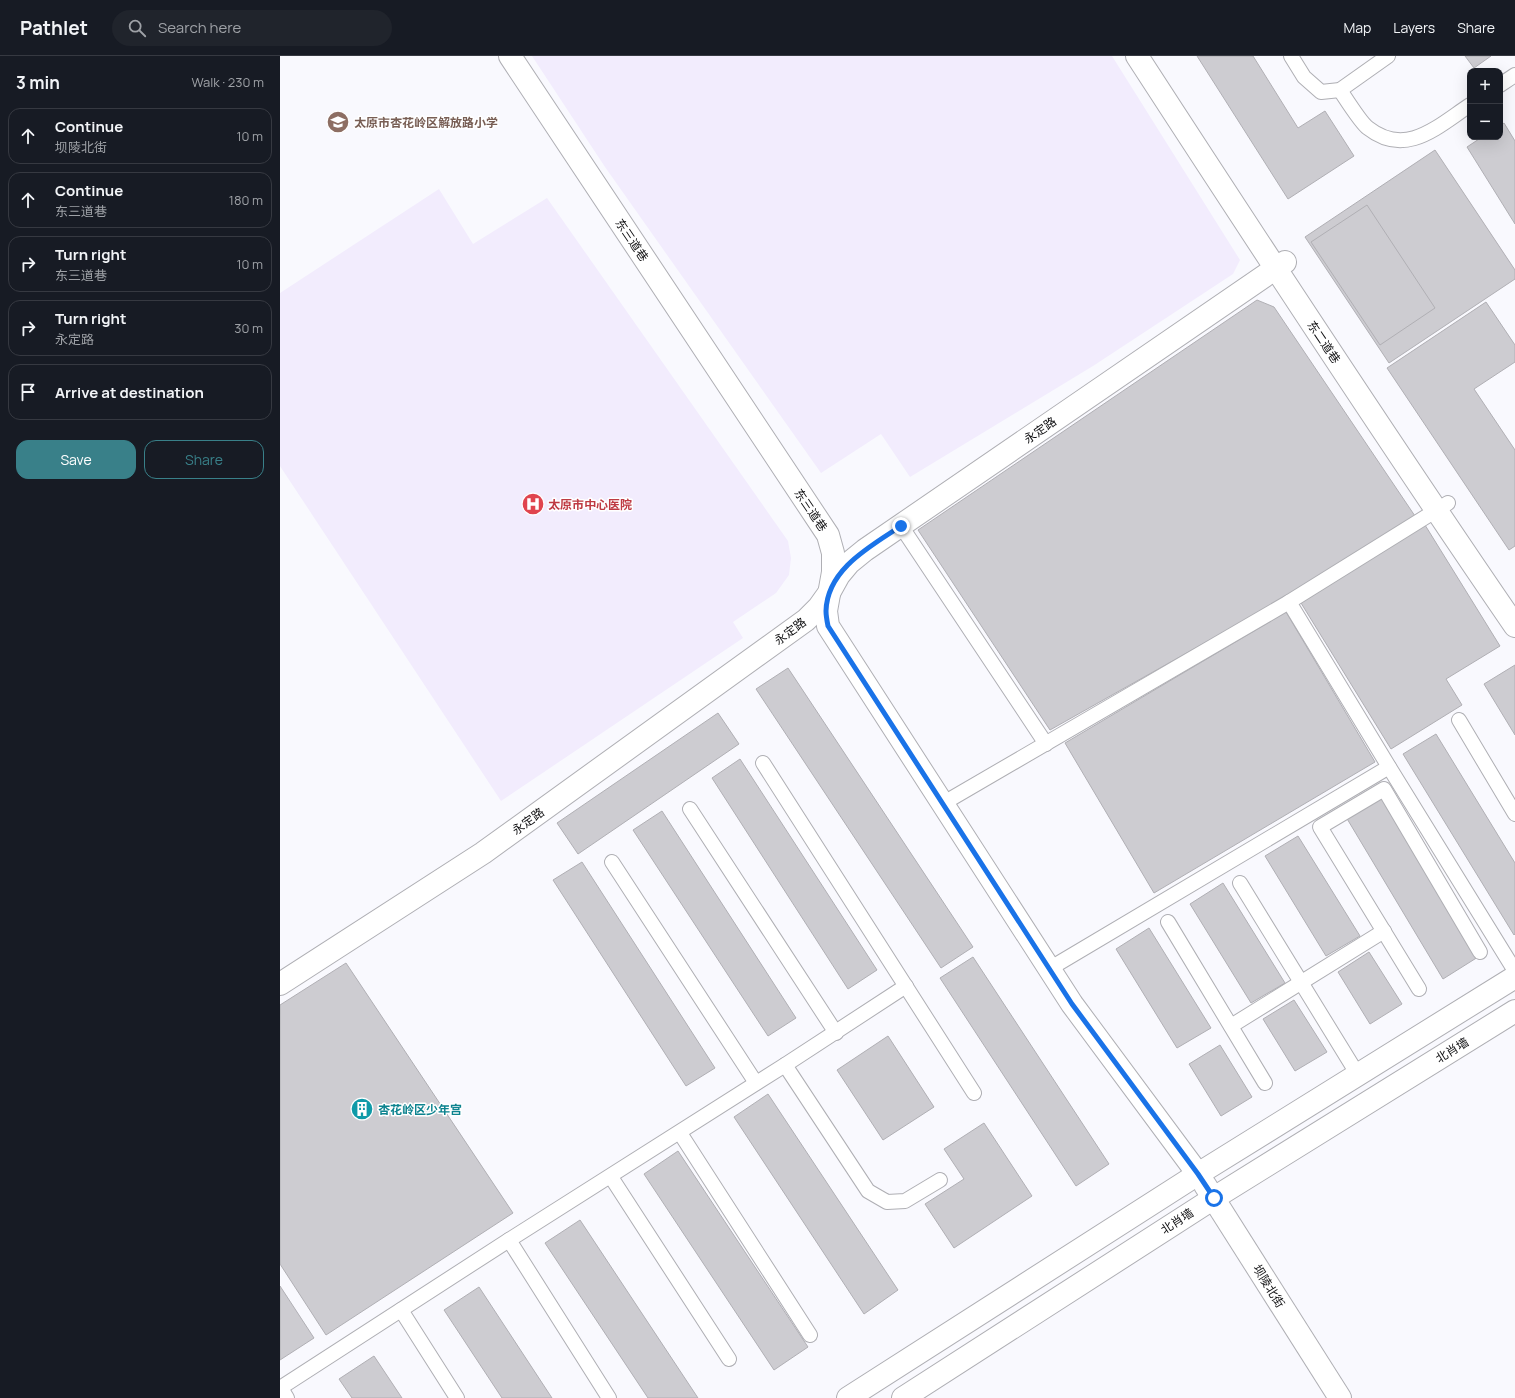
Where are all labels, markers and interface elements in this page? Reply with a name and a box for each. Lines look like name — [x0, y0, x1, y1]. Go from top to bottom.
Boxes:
search box — [112, 10, 392, 46]
text: Pathlet — [20, 15, 88, 41]
icon: search — [126, 17, 148, 39]
text: Search here — [158, 17, 241, 38]
text: Map — [1343, 18, 1371, 37]
text: Layers — [1393, 18, 1435, 37]
text: Share — [1457, 18, 1495, 37]
map controls — [1467, 68, 1503, 140]
button: + — [1467, 68, 1503, 104]
text: 3 min — [16, 71, 60, 94]
text: Walk · 230 m — [191, 73, 264, 91]
button: − — [1467, 104, 1503, 140]
school or university icon: 太原市杏花岭区解放路小学 — [325, 109, 351, 135]
place label: 太原市杏花岭区解放路小学 — [354, 114, 498, 131]
text: Continue — [55, 116, 123, 137]
icon: ahead — [17, 125, 39, 147]
text: 10 m — [236, 127, 263, 145]
text: 坝陵北街 — [55, 138, 107, 156]
text: Continue — [55, 180, 123, 201]
icon: ahead — [17, 189, 39, 211]
text: 180 m — [229, 191, 263, 209]
text: 东三道巷 — [55, 202, 107, 220]
street label: 东三道巷 — [612, 215, 652, 265]
text: Turn right — [55, 244, 126, 265]
icon: right — [17, 253, 39, 275]
text: 10 m — [236, 255, 263, 273]
text: 东三道巷 — [55, 266, 107, 284]
text: Turn right — [55, 308, 126, 329]
icon: right — [17, 317, 39, 339]
street label: 东二道巷 — [1304, 317, 1344, 367]
text: 30 m — [234, 319, 263, 337]
text: 永定路 — [55, 330, 94, 348]
icon: arrive — [17, 381, 39, 403]
text: Arrive at destination — [55, 382, 204, 403]
street label: 永定路 — [1020, 413, 1060, 447]
button: Save — [16, 440, 136, 479]
button: Share — [144, 440, 264, 479]
street label: 东三道巷 — [791, 485, 831, 535]
hospital icon: 太原市中心医院 — [520, 491, 546, 517]
place label: 太原市中心医院 — [548, 496, 632, 513]
route end — [892, 517, 910, 535]
street label: 永定路 — [771, 613, 809, 649]
street label: 永定路 — [508, 804, 548, 838]
street label: 北肖墙 — [1432, 1033, 1472, 1067]
building icon: 杏花岭区少年宫 — [349, 1096, 375, 1122]
place label: 杏花岭区少年宫 — [378, 1101, 462, 1118]
route start — [1205, 1189, 1223, 1207]
street label: 北肖墙 — [1157, 1204, 1197, 1238]
street label: 坝陵北街 — [1249, 1261, 1289, 1311]

